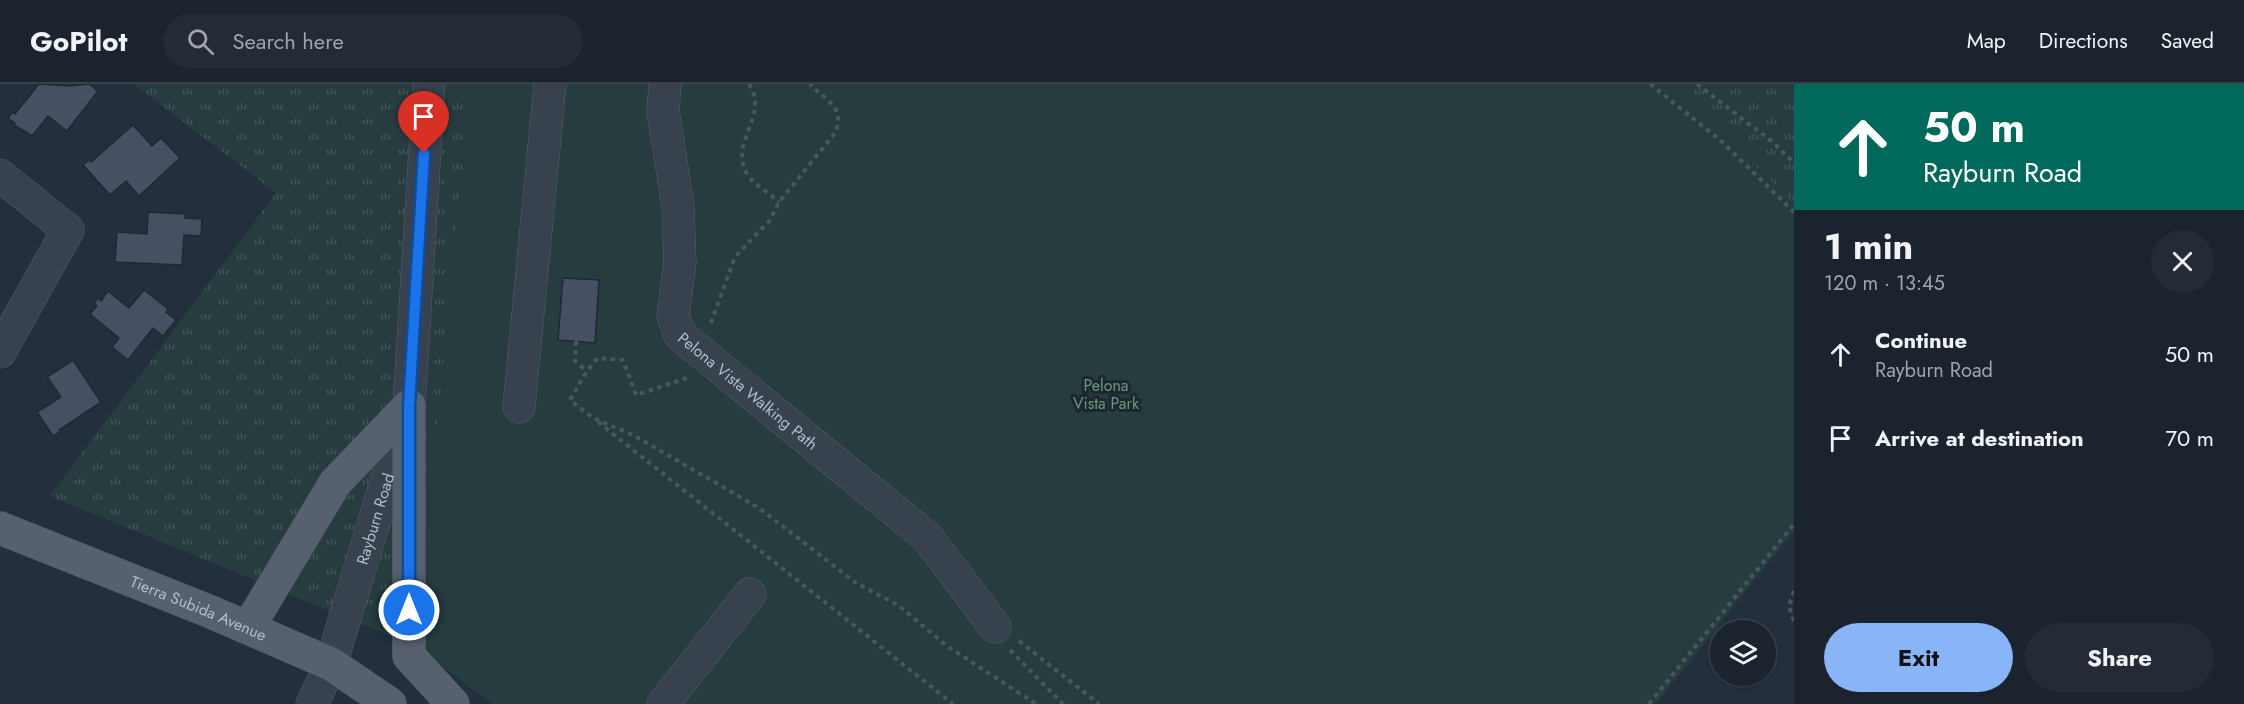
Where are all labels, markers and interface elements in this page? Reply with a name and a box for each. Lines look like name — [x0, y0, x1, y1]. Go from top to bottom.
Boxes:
search box — [163, 14, 583, 68]
text: GoPilot — [30, 21, 127, 62]
icon: search — [184, 25, 217, 58]
text: Search here — [232, 25, 344, 57]
text: Map — [1967, 26, 2006, 56]
text: Directions — [2039, 26, 2128, 56]
text: Saved — [2161, 26, 2214, 56]
pin — [398, 91, 449, 153]
text: 50 m — [1923, 97, 2025, 158]
icon: arrive — [407, 100, 440, 133]
icon: ahead — [1824, 108, 1902, 186]
text: Rayburn Road — [1923, 153, 2082, 192]
text: 1 min — [1824, 220, 1913, 272]
button: close — [2151, 230, 2214, 293]
text: 120 m · 13:45 — [1824, 269, 1945, 298]
text: Continue — [1875, 324, 1967, 356]
street label: Pelona Vista Walking Path — [673, 326, 823, 455]
icon: ahead — [1824, 338, 1857, 371]
text: 50 m — [2165, 338, 2214, 370]
text: Rayburn Road — [1875, 356, 1993, 385]
park label: Pelona Vista Park — [1073, 374, 1140, 415]
icon: arrive — [1824, 422, 1857, 455]
text: Arrive at destination — [1875, 422, 2084, 454]
text: 70 m — [2165, 422, 2214, 454]
street label: Rayburn Road — [350, 470, 400, 567]
street label: Tierra Subida Avenue — [127, 570, 270, 646]
position arrow — [377, 578, 441, 642]
map controls — [1710, 620, 1776, 686]
button: layers — [1710, 620, 1776, 686]
button: Exit — [1824, 623, 2013, 692]
button: Share — [2025, 623, 2214, 692]

